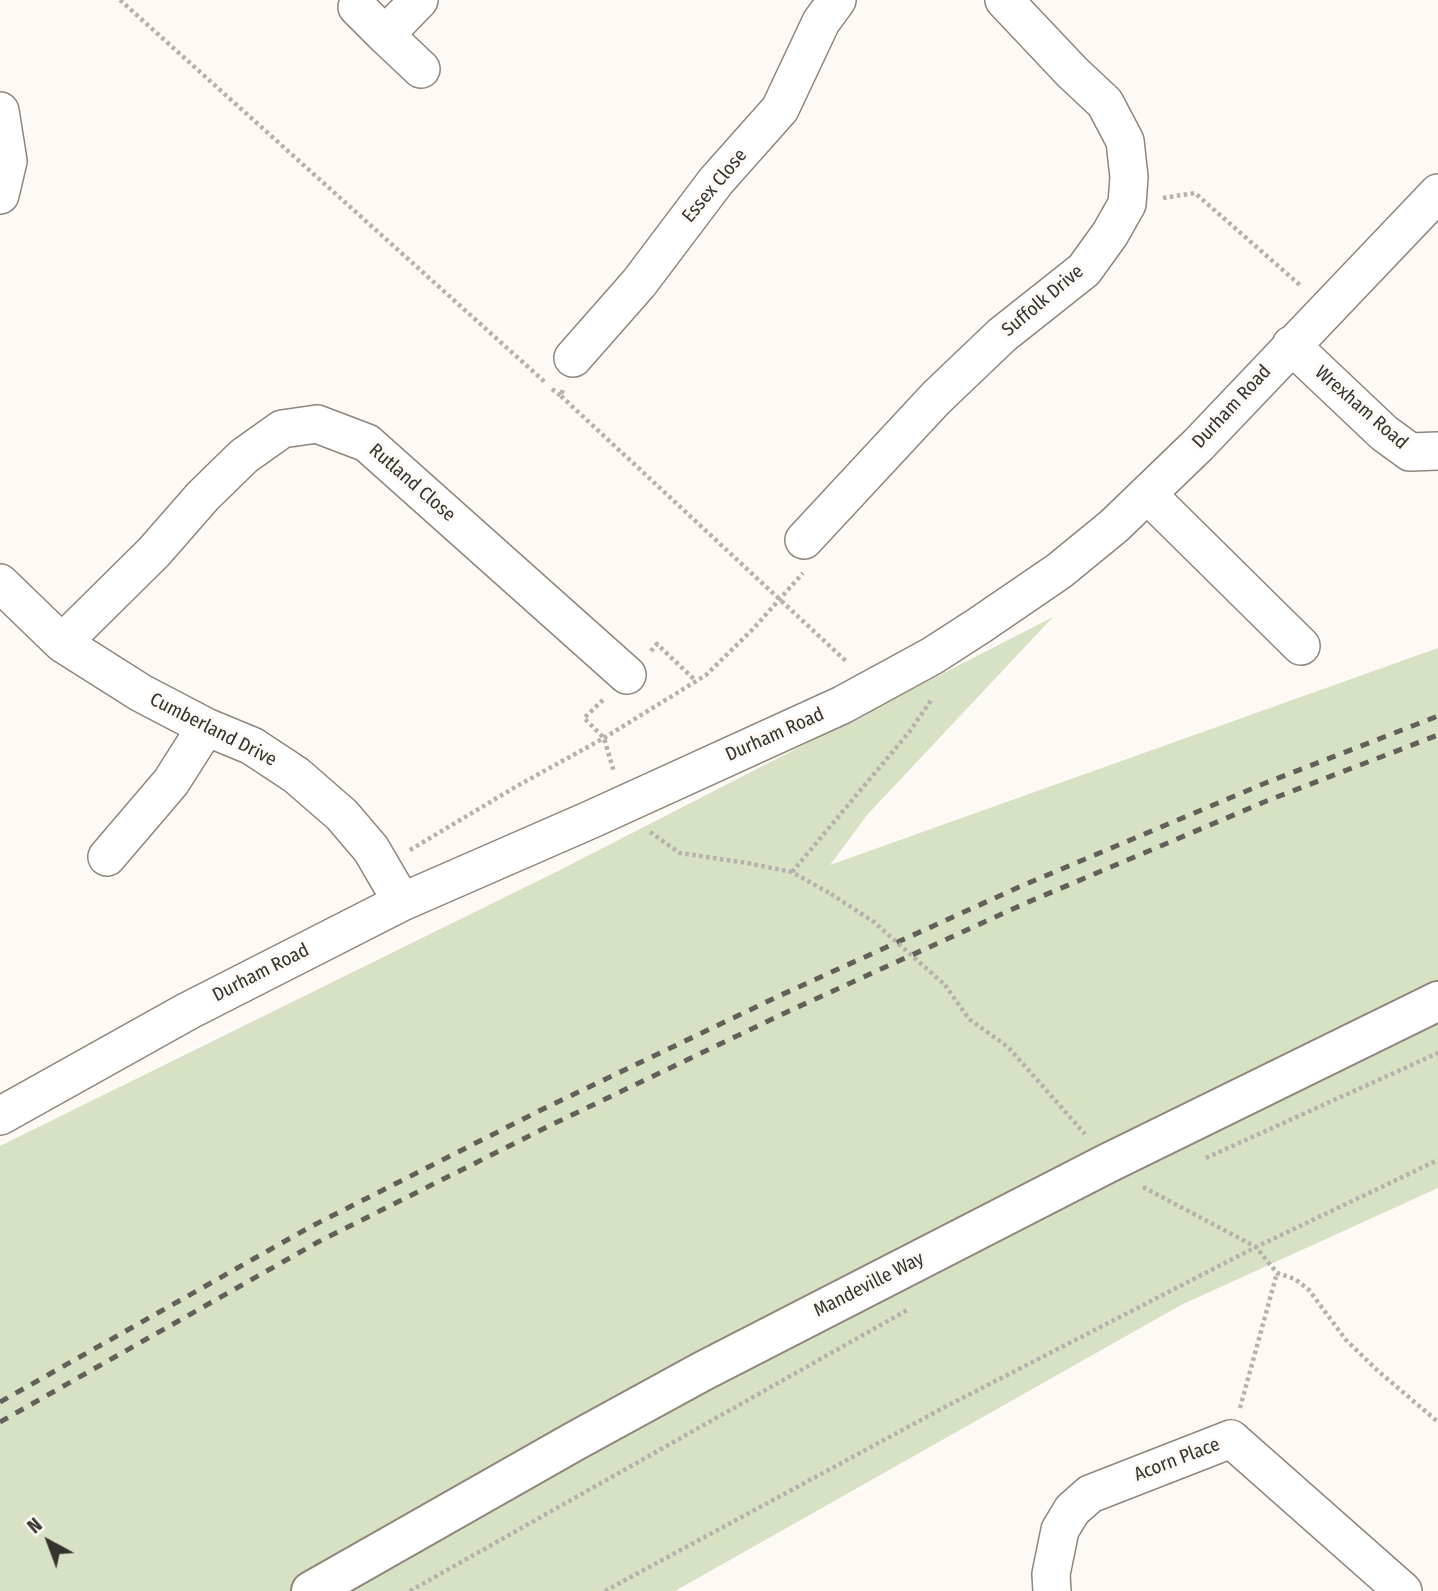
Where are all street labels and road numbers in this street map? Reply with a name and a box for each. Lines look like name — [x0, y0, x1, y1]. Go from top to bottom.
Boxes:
street label: Essex Close — [678, 145, 752, 227]
street label: Suffolk Drive — [998, 260, 1088, 342]
street label: Durham Road — [1188, 361, 1276, 453]
street label: Wrexham Road — [1310, 361, 1412, 455]
street label: Rutland Close — [364, 439, 460, 527]
street label: Cumberland Drive — [146, 688, 280, 772]
street label: Durham Road — [722, 703, 828, 767]
street label: Durham Road — [209, 939, 313, 1007]
street label: Mandeville Way — [810, 1247, 928, 1323]
street label: Acorn Place — [1131, 1433, 1223, 1487]

